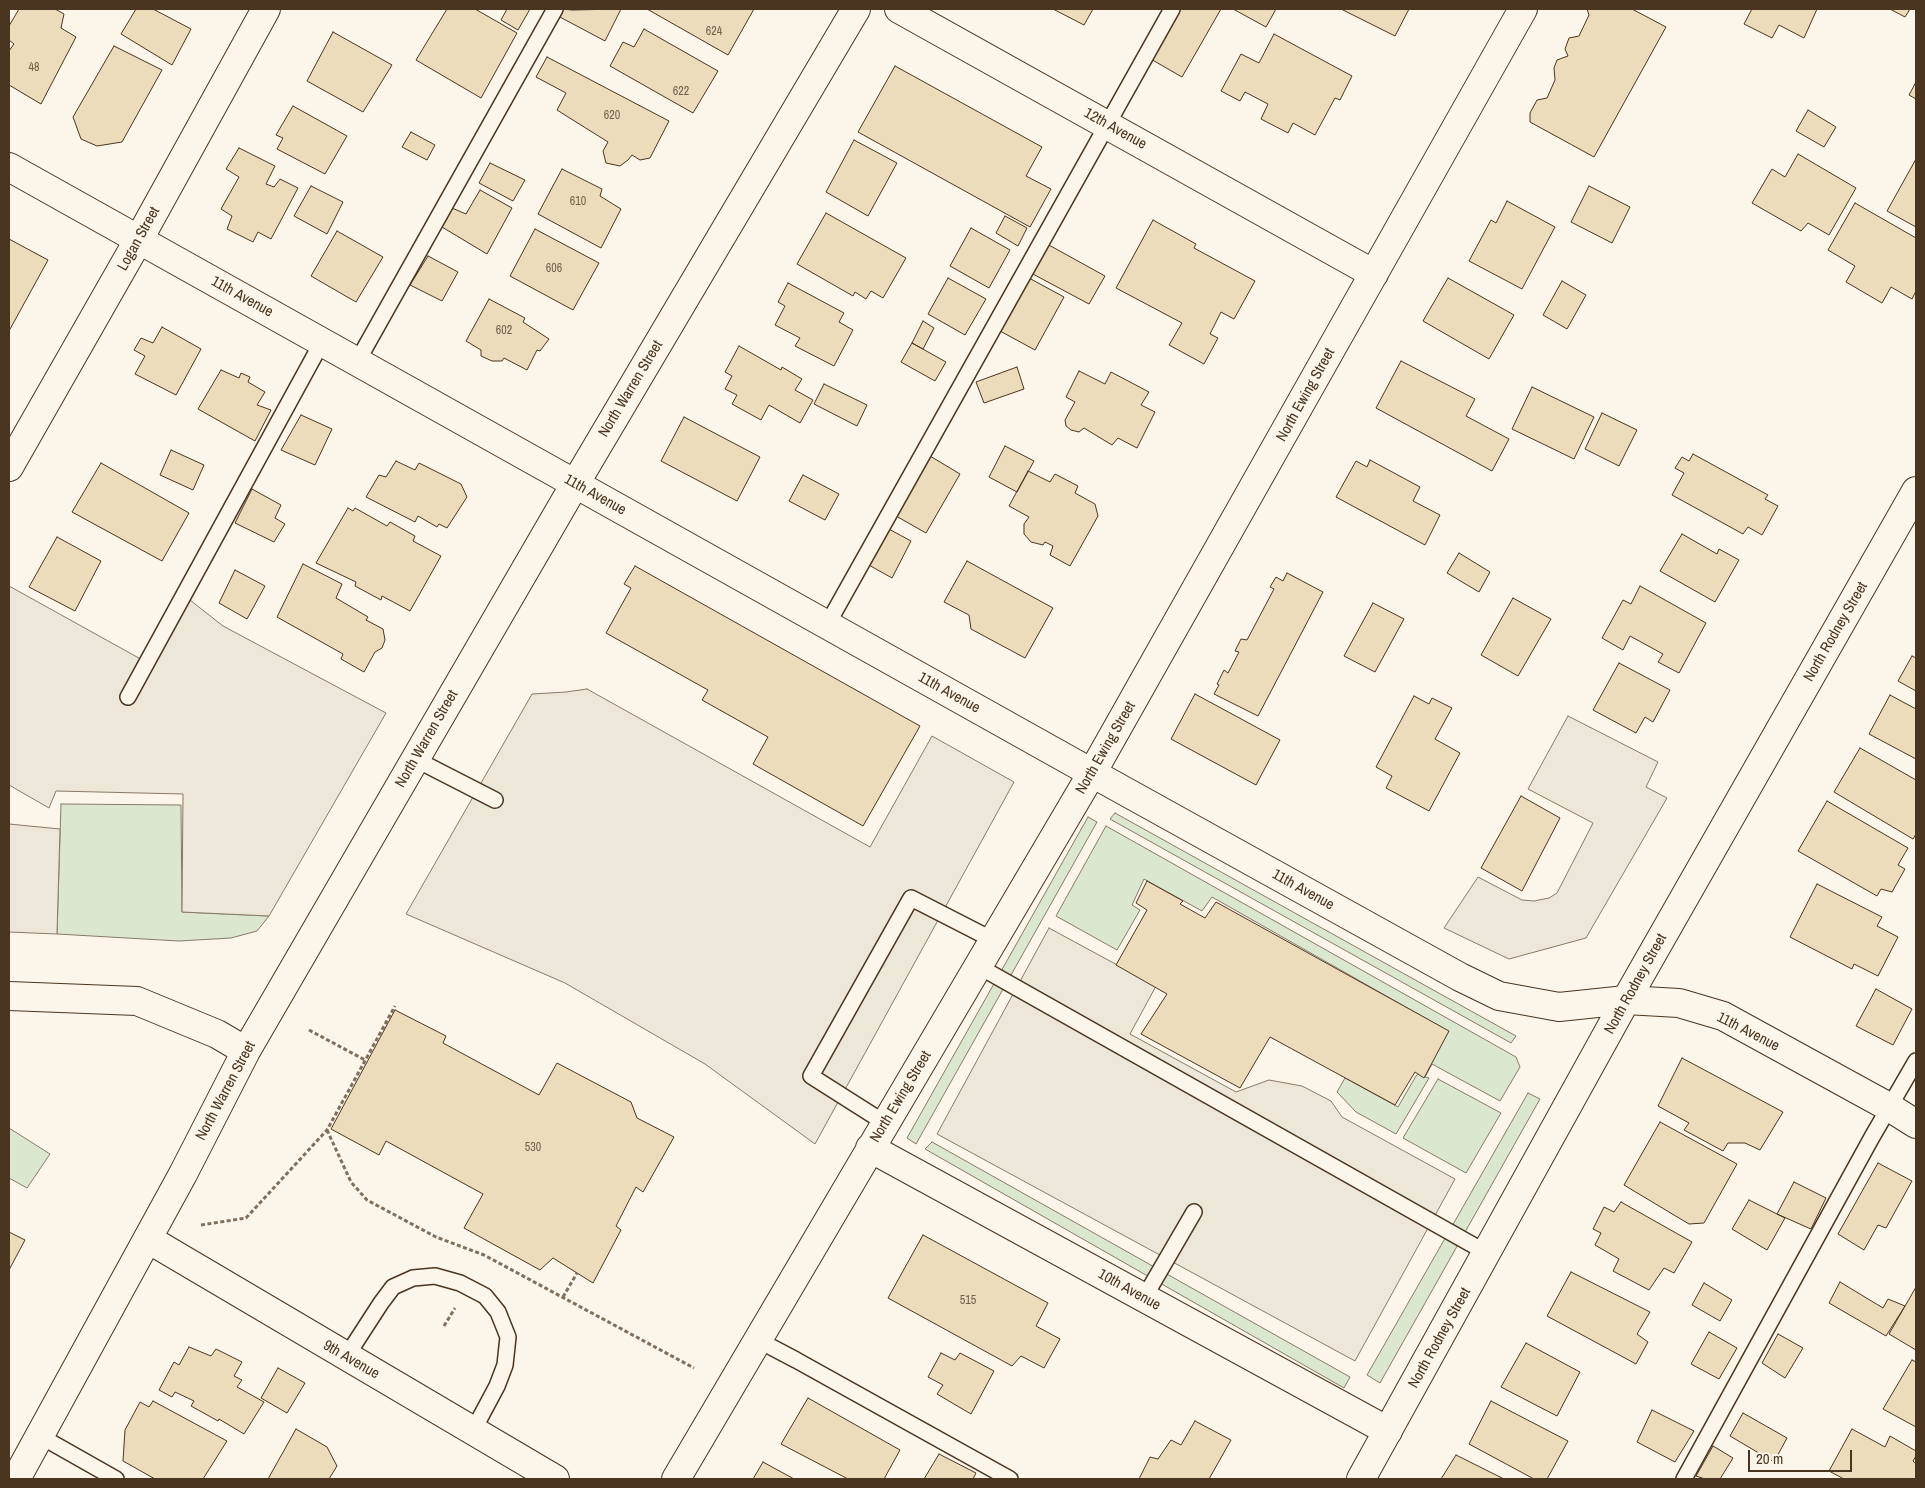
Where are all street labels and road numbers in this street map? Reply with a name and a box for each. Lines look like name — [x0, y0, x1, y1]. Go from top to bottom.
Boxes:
street label: 12th Avenue — [1081, 104, 1149, 154]
street label: Logan Street — [114, 204, 164, 274]
street label: 11th Avenue — [208, 273, 276, 321]
street label: North Warren Street — [595, 337, 667, 441]
street label: North Ewing Street — [1273, 345, 1339, 445]
street label: 11th Avenue — [561, 471, 629, 519]
street label: North Rodney Street — [1800, 579, 1872, 685]
street label: 11th Avenue — [915, 669, 983, 717]
street label: North Warren Street — [392, 687, 462, 791]
street label: North Ewing Street — [1072, 699, 1140, 797]
street label: 11th Avenue — [1269, 866, 1337, 914]
street label: North Rodney Street — [1601, 931, 1671, 1037]
street label: 11th Avenue — [1714, 1009, 1782, 1055]
street label: North Warren Street — [192, 1038, 260, 1144]
street label: North Ewing Street — [867, 1048, 935, 1146]
street label: 10th Avenue — [1095, 1265, 1163, 1315]
street label: North Rodney Street — [1405, 1285, 1475, 1391]
street label: 9th Avenue — [320, 1337, 382, 1383]

